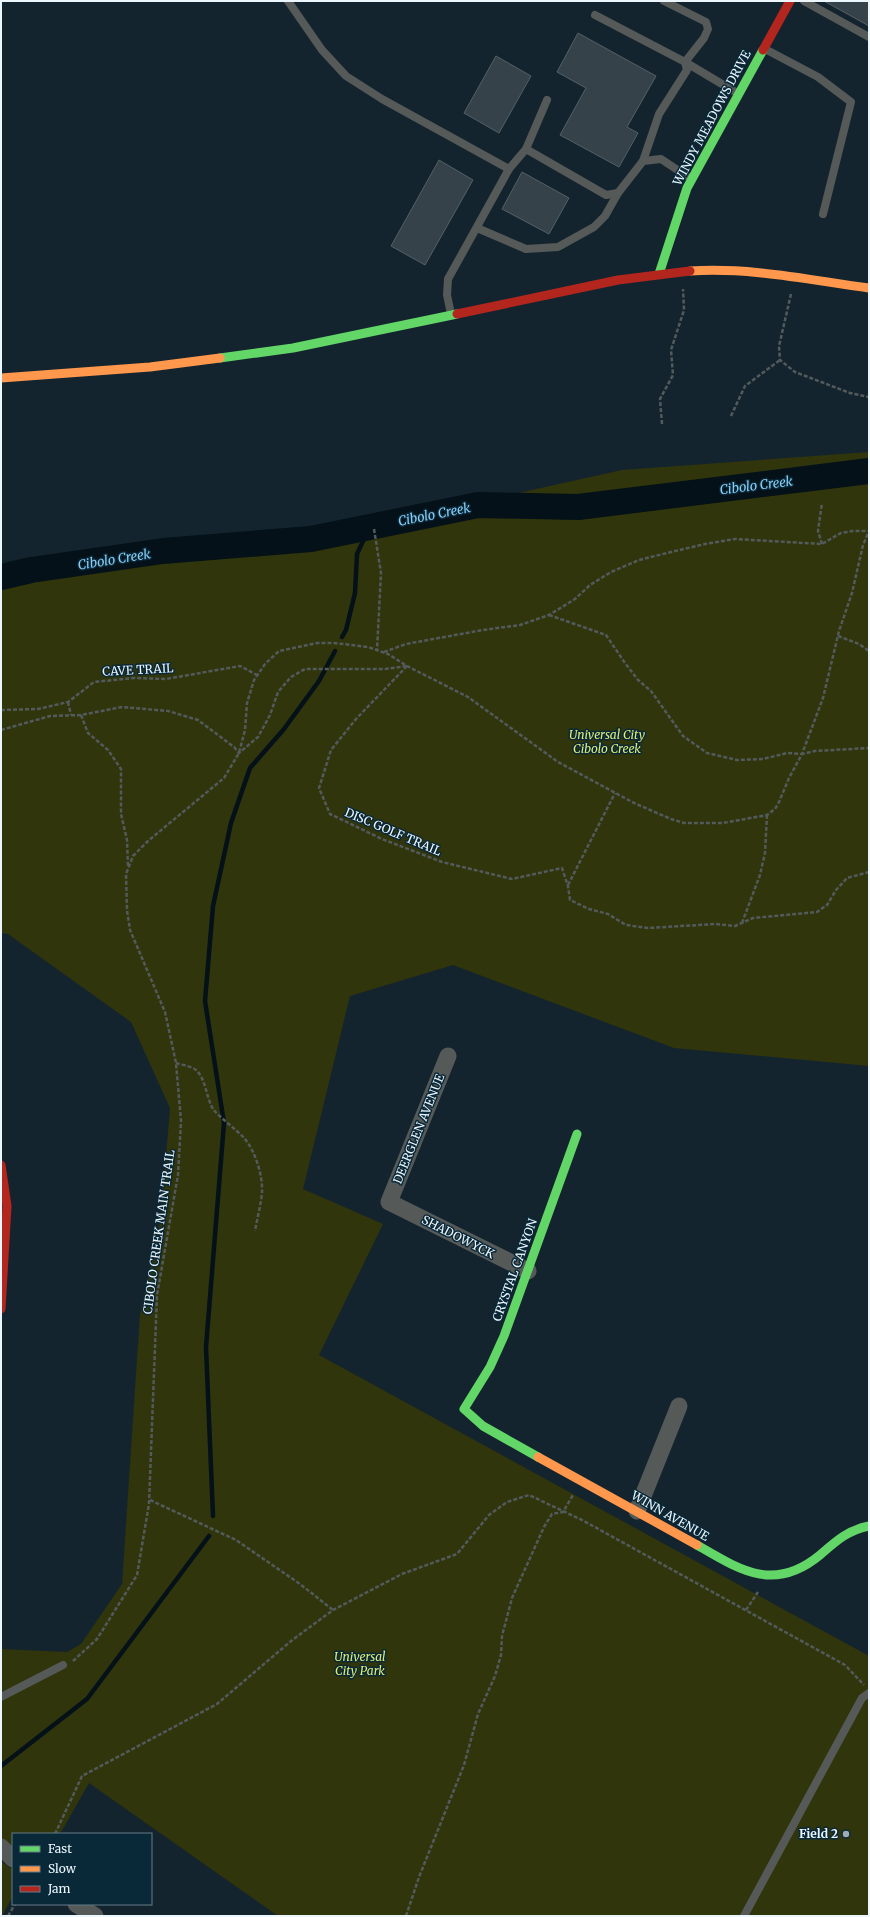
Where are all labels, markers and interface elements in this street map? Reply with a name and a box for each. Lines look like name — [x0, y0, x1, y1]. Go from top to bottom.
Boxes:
street label: WINDY MEADOWS DRIVE — [669, 47, 754, 189]
water label: Cibolo Creek — [719, 473, 794, 498]
water label: Cibolo Creek — [396, 499, 472, 530]
water label: Cibolo Creek — [76, 545, 152, 574]
street label: CAVE TRAIL — [102, 660, 174, 679]
park label: Universal City Cibolo Creek — [569, 727, 645, 756]
street label: DISC GOLF TRAIL — [343, 804, 444, 859]
street label: DEERGLEN AVENUE — [390, 1071, 448, 1186]
street label: CIBOLO CREEK MAIN TRAIL — [140, 1148, 178, 1315]
street label: SHADOWYCK — [419, 1212, 498, 1262]
street label: CRYSTAL CANYON — [489, 1216, 540, 1323]
street label: WINN AVENUE — [628, 1487, 712, 1544]
park label: Universal City Park — [334, 1649, 386, 1678]
place label: Field 2 — [799, 1826, 838, 1841]
marker: Field 2 — [841, 1829, 851, 1839]
legend — [12, 1833, 152, 1905]
text: Fast — [48, 1841, 72, 1856]
text: Slow — [48, 1861, 77, 1876]
text: Jam — [47, 1881, 71, 1896]

